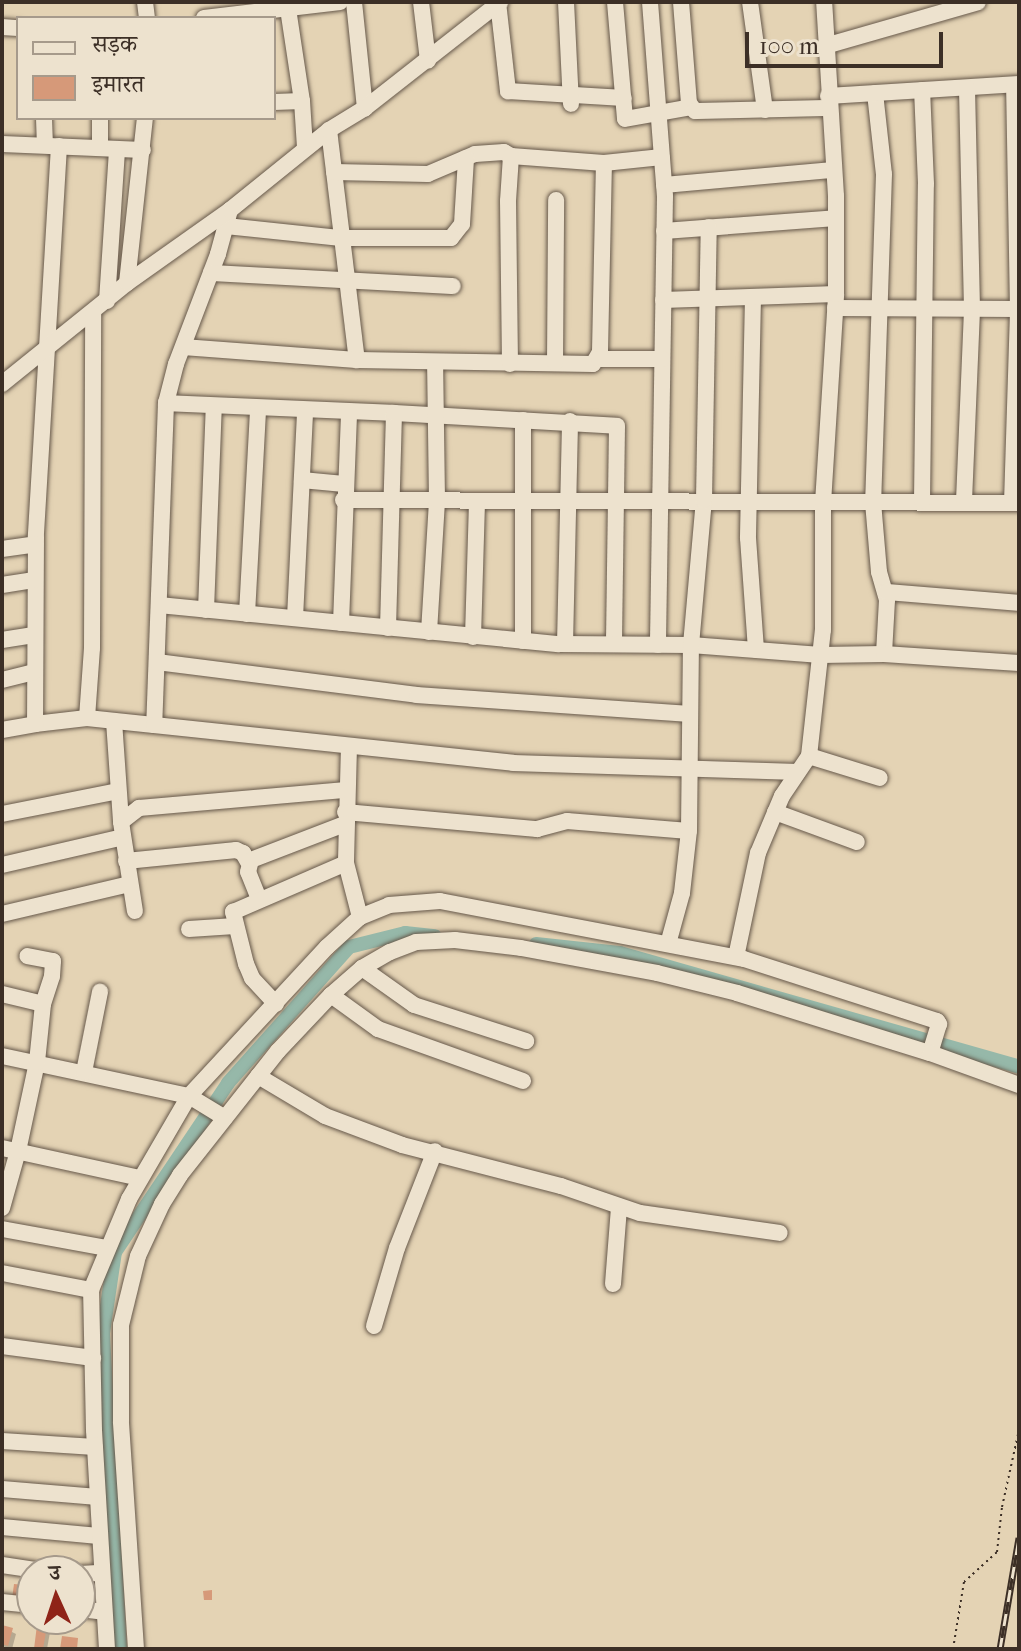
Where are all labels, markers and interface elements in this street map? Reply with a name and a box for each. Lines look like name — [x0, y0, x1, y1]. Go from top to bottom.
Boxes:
legend — [16, 16, 276, 120]
scale bar — [749, 16, 947, 66]
text: सड़क — [92, 30, 137, 58]
text: 100 m — [759, 32, 819, 60]
text: इमारत — [92, 70, 144, 98]
north arrow — [16, 1555, 96, 1635]
text: उ — [49, 1560, 61, 1586]

